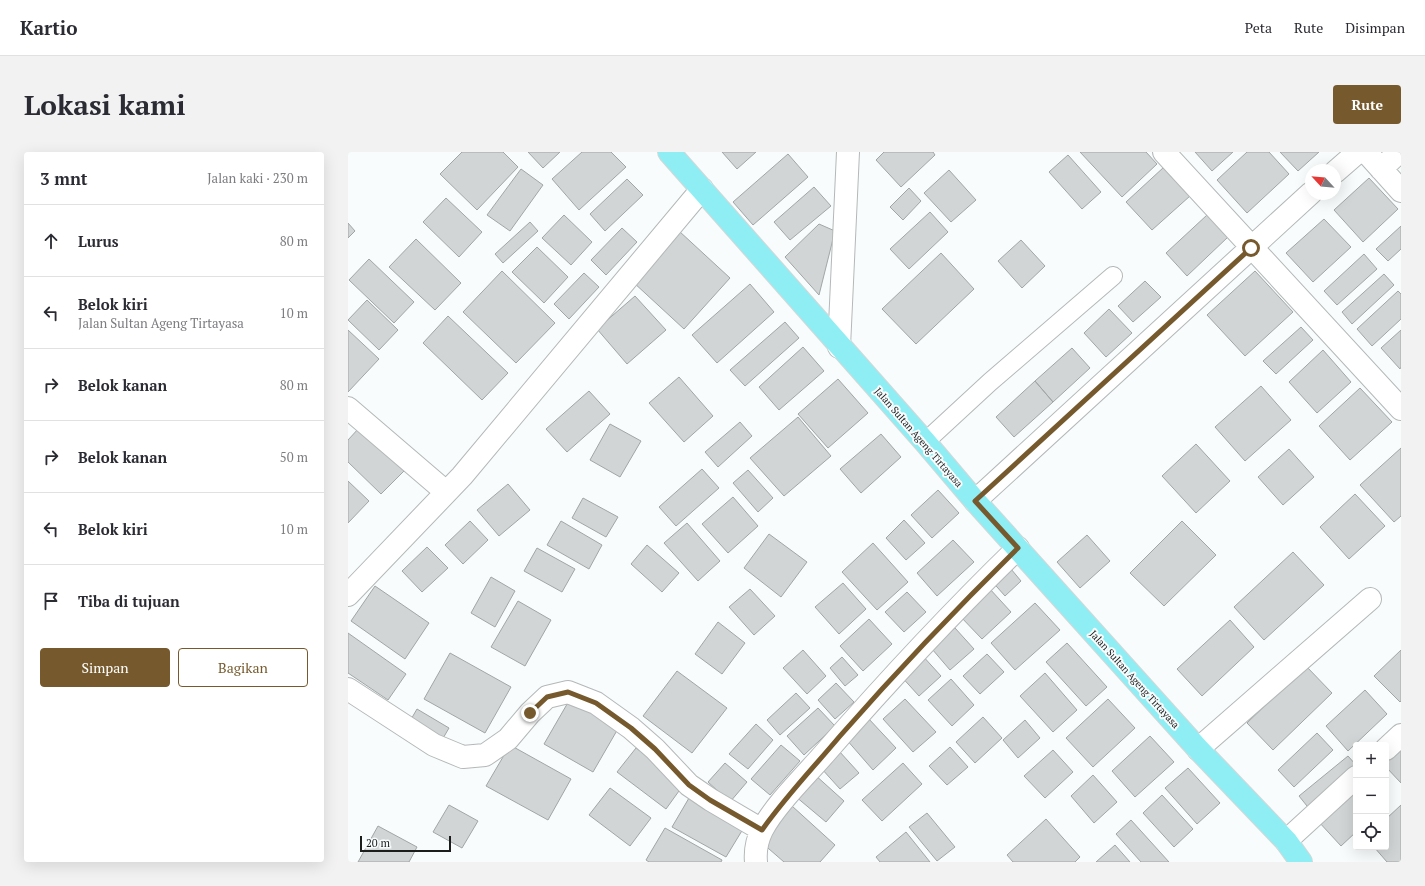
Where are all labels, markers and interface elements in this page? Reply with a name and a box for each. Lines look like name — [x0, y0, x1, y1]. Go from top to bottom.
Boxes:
text: Kartio — [20, 15, 77, 40]
text: Peta — [1245, 18, 1272, 37]
text: Rute — [1294, 18, 1323, 37]
text: Disimpan — [1345, 18, 1405, 37]
button: Rute — [1333, 85, 1401, 124]
text: Lokasi kami — [24, 86, 185, 123]
north arrow — [1305, 164, 1341, 200]
text: 3 mnt — [40, 167, 88, 190]
text: Jalan kaki · 230 m — [207, 169, 308, 187]
icon: ahead — [40, 230, 62, 252]
text: Lurus — [78, 231, 119, 251]
text: 80 m — [280, 232, 308, 250]
route start — [1242, 239, 1260, 257]
text: Belok kiri — [78, 294, 148, 314]
icon: left — [40, 302, 62, 324]
text: 10 m — [280, 304, 308, 322]
text: Jalan Sultan Ageng Tirtayasa — [78, 314, 244, 332]
icon: right — [40, 374, 62, 396]
text: Belok kanan — [78, 375, 167, 395]
text: 80 m — [280, 376, 308, 394]
street label: Jalan Sultan Ageng Tirtayasa — [872, 385, 965, 490]
icon: right — [40, 446, 62, 468]
text: Belok kanan — [78, 447, 167, 467]
text: 50 m — [280, 448, 308, 466]
icon: left — [40, 518, 62, 540]
text: Belok kiri — [78, 519, 148, 539]
text: 10 m — [280, 520, 308, 538]
icon: arrive — [40, 590, 62, 612]
text: Tiba di tujuan — [78, 591, 180, 611]
street label: Jalan Sultan Ageng Tirtayasa — [1087, 628, 1182, 731]
button: Simpan — [40, 648, 170, 687]
button: Bagikan — [178, 648, 308, 687]
route end — [521, 704, 539, 722]
map controls — [1353, 742, 1389, 850]
button: + — [1353, 742, 1389, 778]
button: − — [1353, 778, 1389, 814]
button: locate — [1353, 814, 1389, 850]
scale bar — [360, 834, 451, 853]
text: 20 m — [366, 836, 390, 850]

